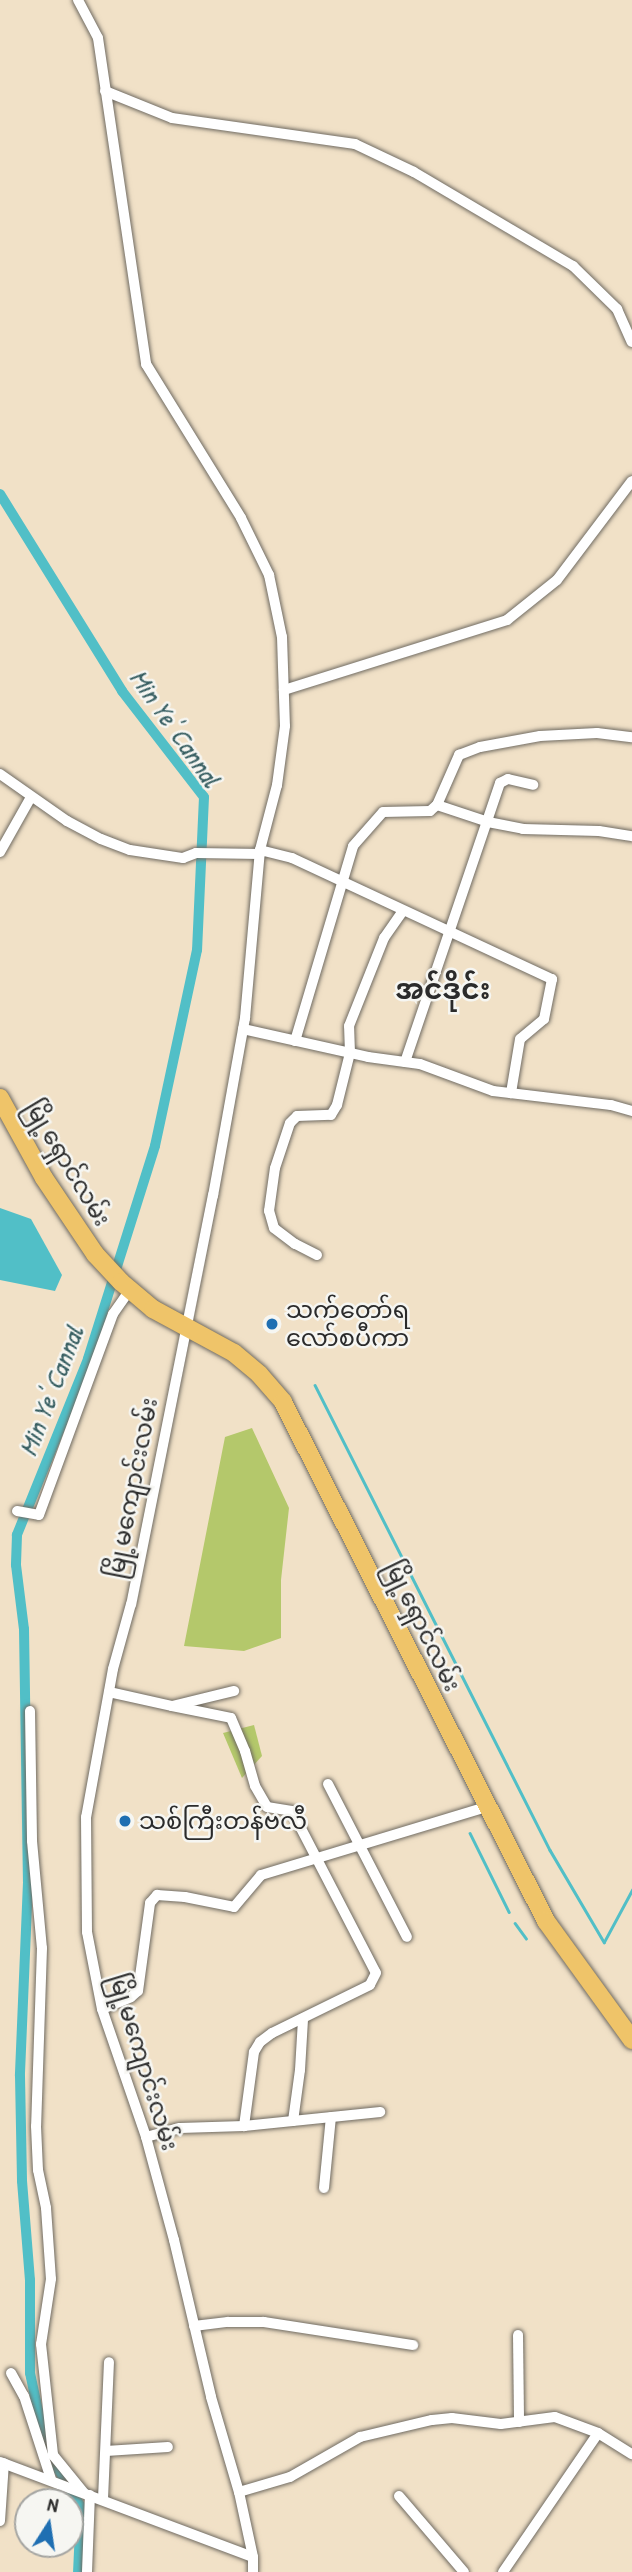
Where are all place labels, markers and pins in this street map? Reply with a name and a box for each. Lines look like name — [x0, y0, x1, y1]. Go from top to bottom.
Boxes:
place label: သက်တော်ရ လော်စပီကာ — [286, 1296, 409, 1352]
marker: သက်တော်ရ လော်စပီကာ — [264, 1316, 280, 1332]
place label: သစ်ကြီးတန်ဗလီ — [139, 1807, 307, 1835]
marker: သစ်ကြီးတန်ဗလီ — [117, 1813, 133, 1829]

